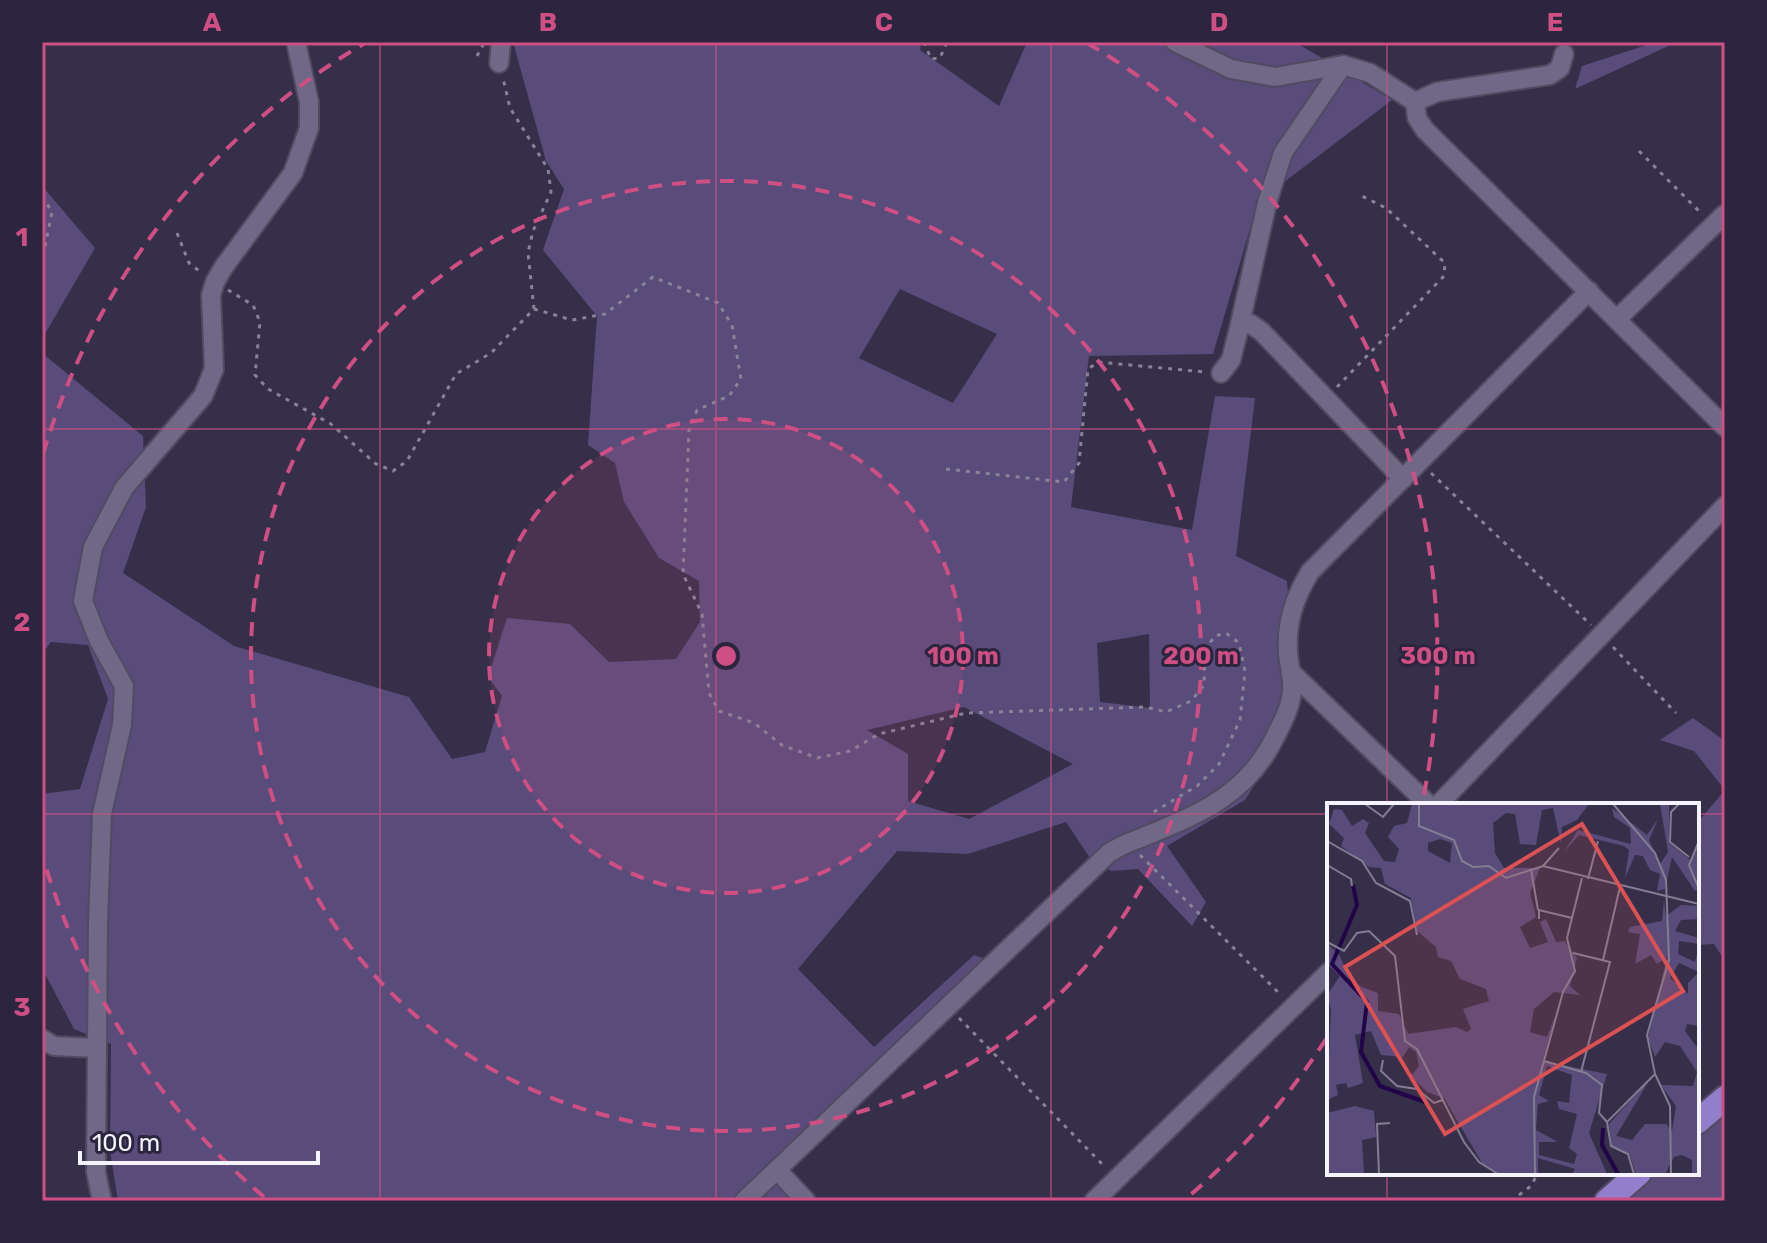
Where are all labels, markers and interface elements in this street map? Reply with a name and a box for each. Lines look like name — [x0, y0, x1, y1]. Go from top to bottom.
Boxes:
text: A — [203, 7, 222, 38]
text: B — [539, 7, 557, 38]
text: C — [875, 7, 893, 38]
text: D — [1210, 7, 1228, 38]
text: E — [1547, 7, 1563, 38]
text: 1 — [16, 222, 28, 253]
text: 2 — [14, 607, 30, 638]
centre of rings — [712, 642, 740, 670]
text: 100 m — [927, 642, 999, 670]
text: 200 m — [1163, 642, 1239, 670]
text: 300 m — [1400, 642, 1476, 670]
inset map — [1327, 803, 1699, 1175]
text: 3 — [13, 992, 31, 1023]
scale bar — [80, 1115, 318, 1165]
text: 100 m — [92, 1129, 160, 1157]

